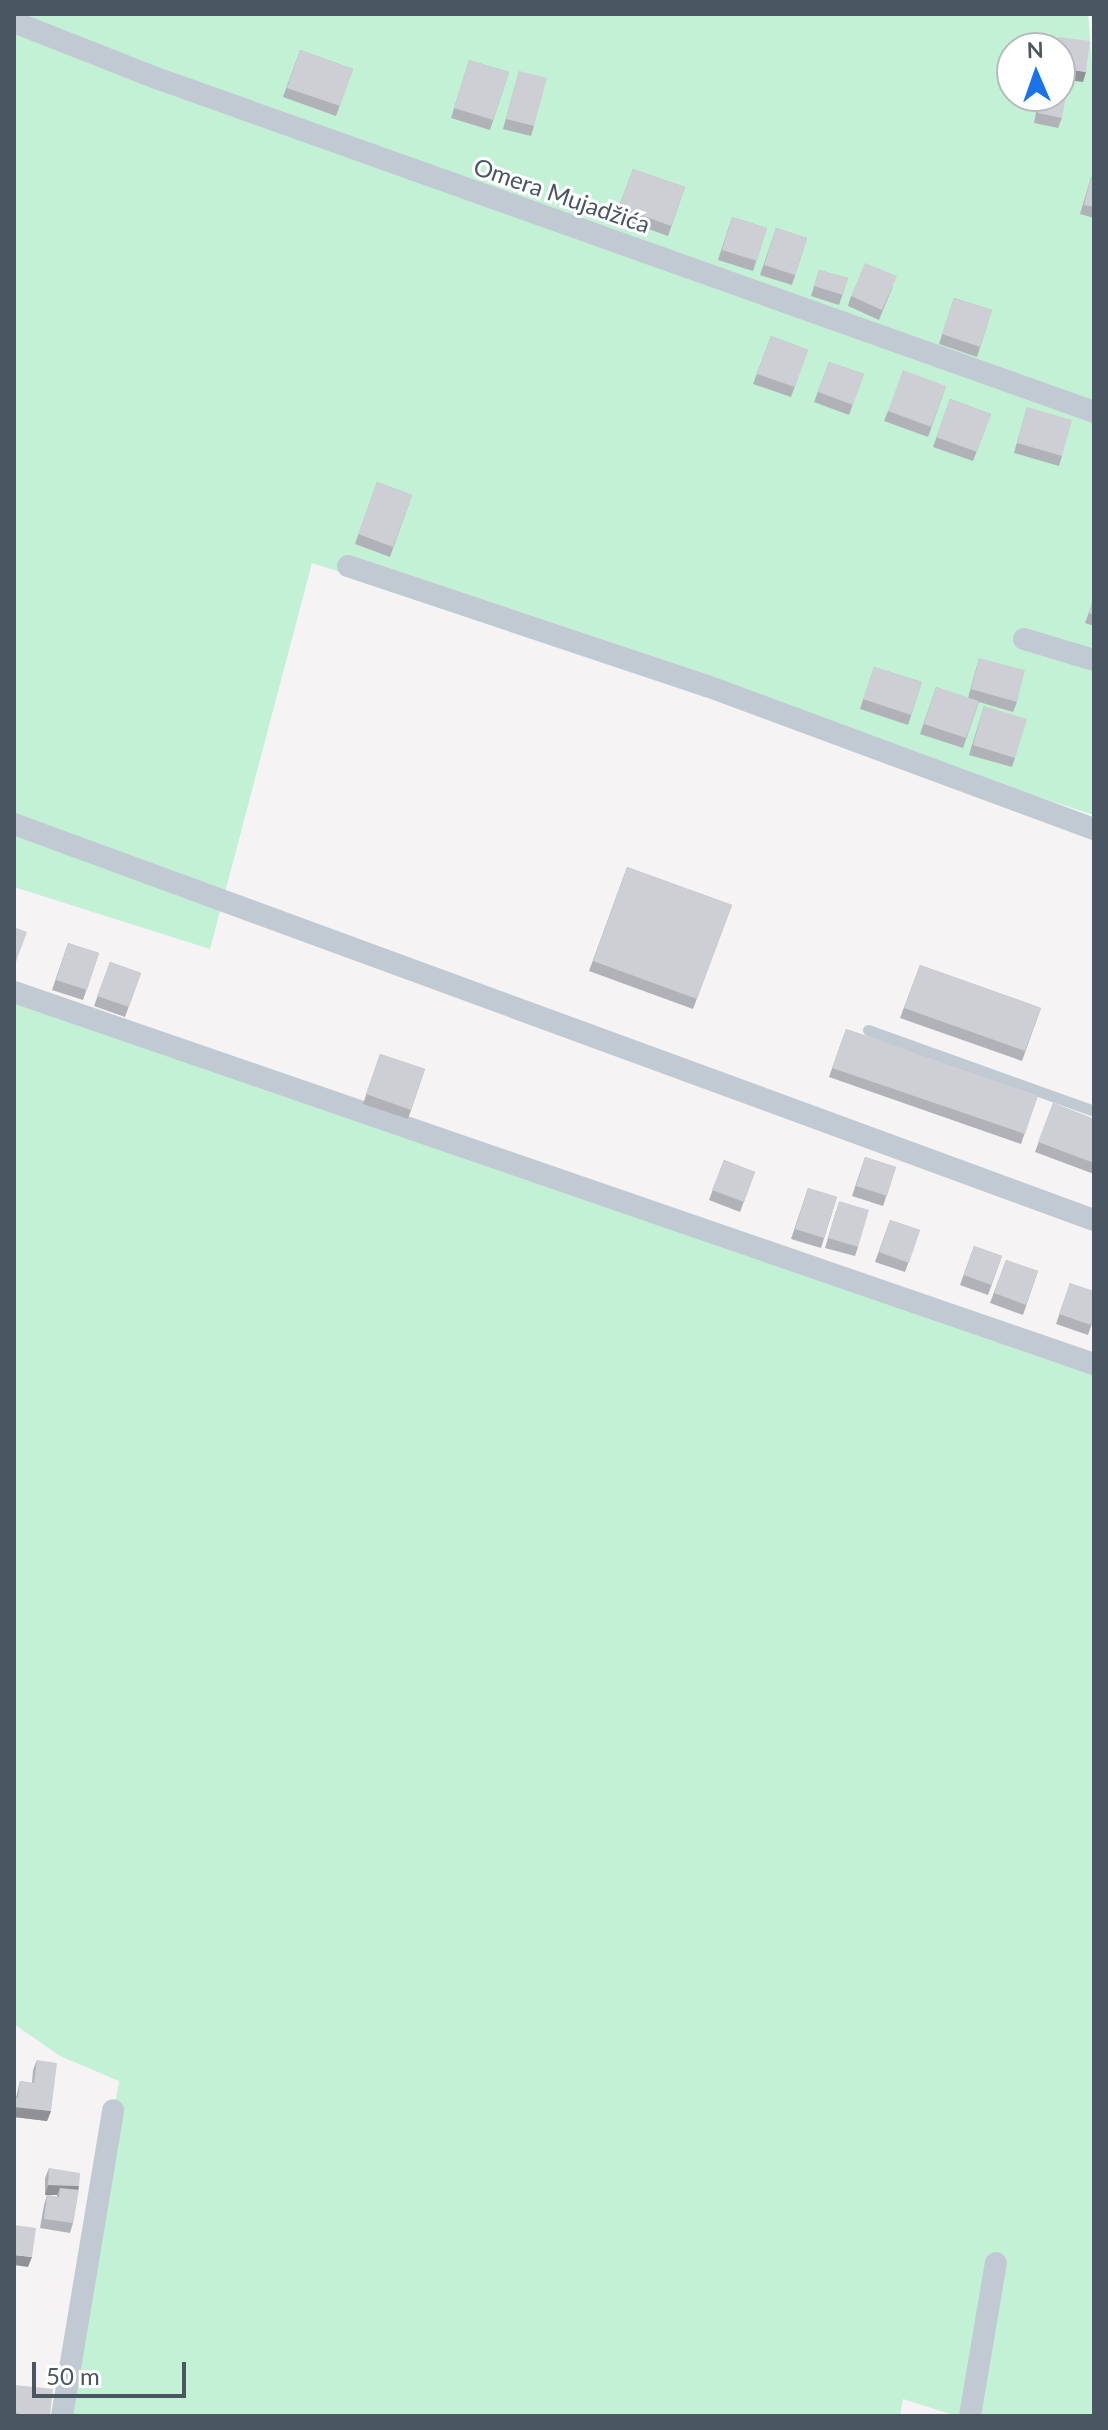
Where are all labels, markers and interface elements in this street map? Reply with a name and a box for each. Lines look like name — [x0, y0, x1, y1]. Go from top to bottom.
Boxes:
north arrow — [996, 32, 1076, 112]
text: N — [1026, 36, 1044, 63]
street label: Omera Mujadžića — [470, 151, 654, 239]
scale bar — [36, 2346, 190, 2396]
text: 50 m — [46, 2361, 100, 2390]

